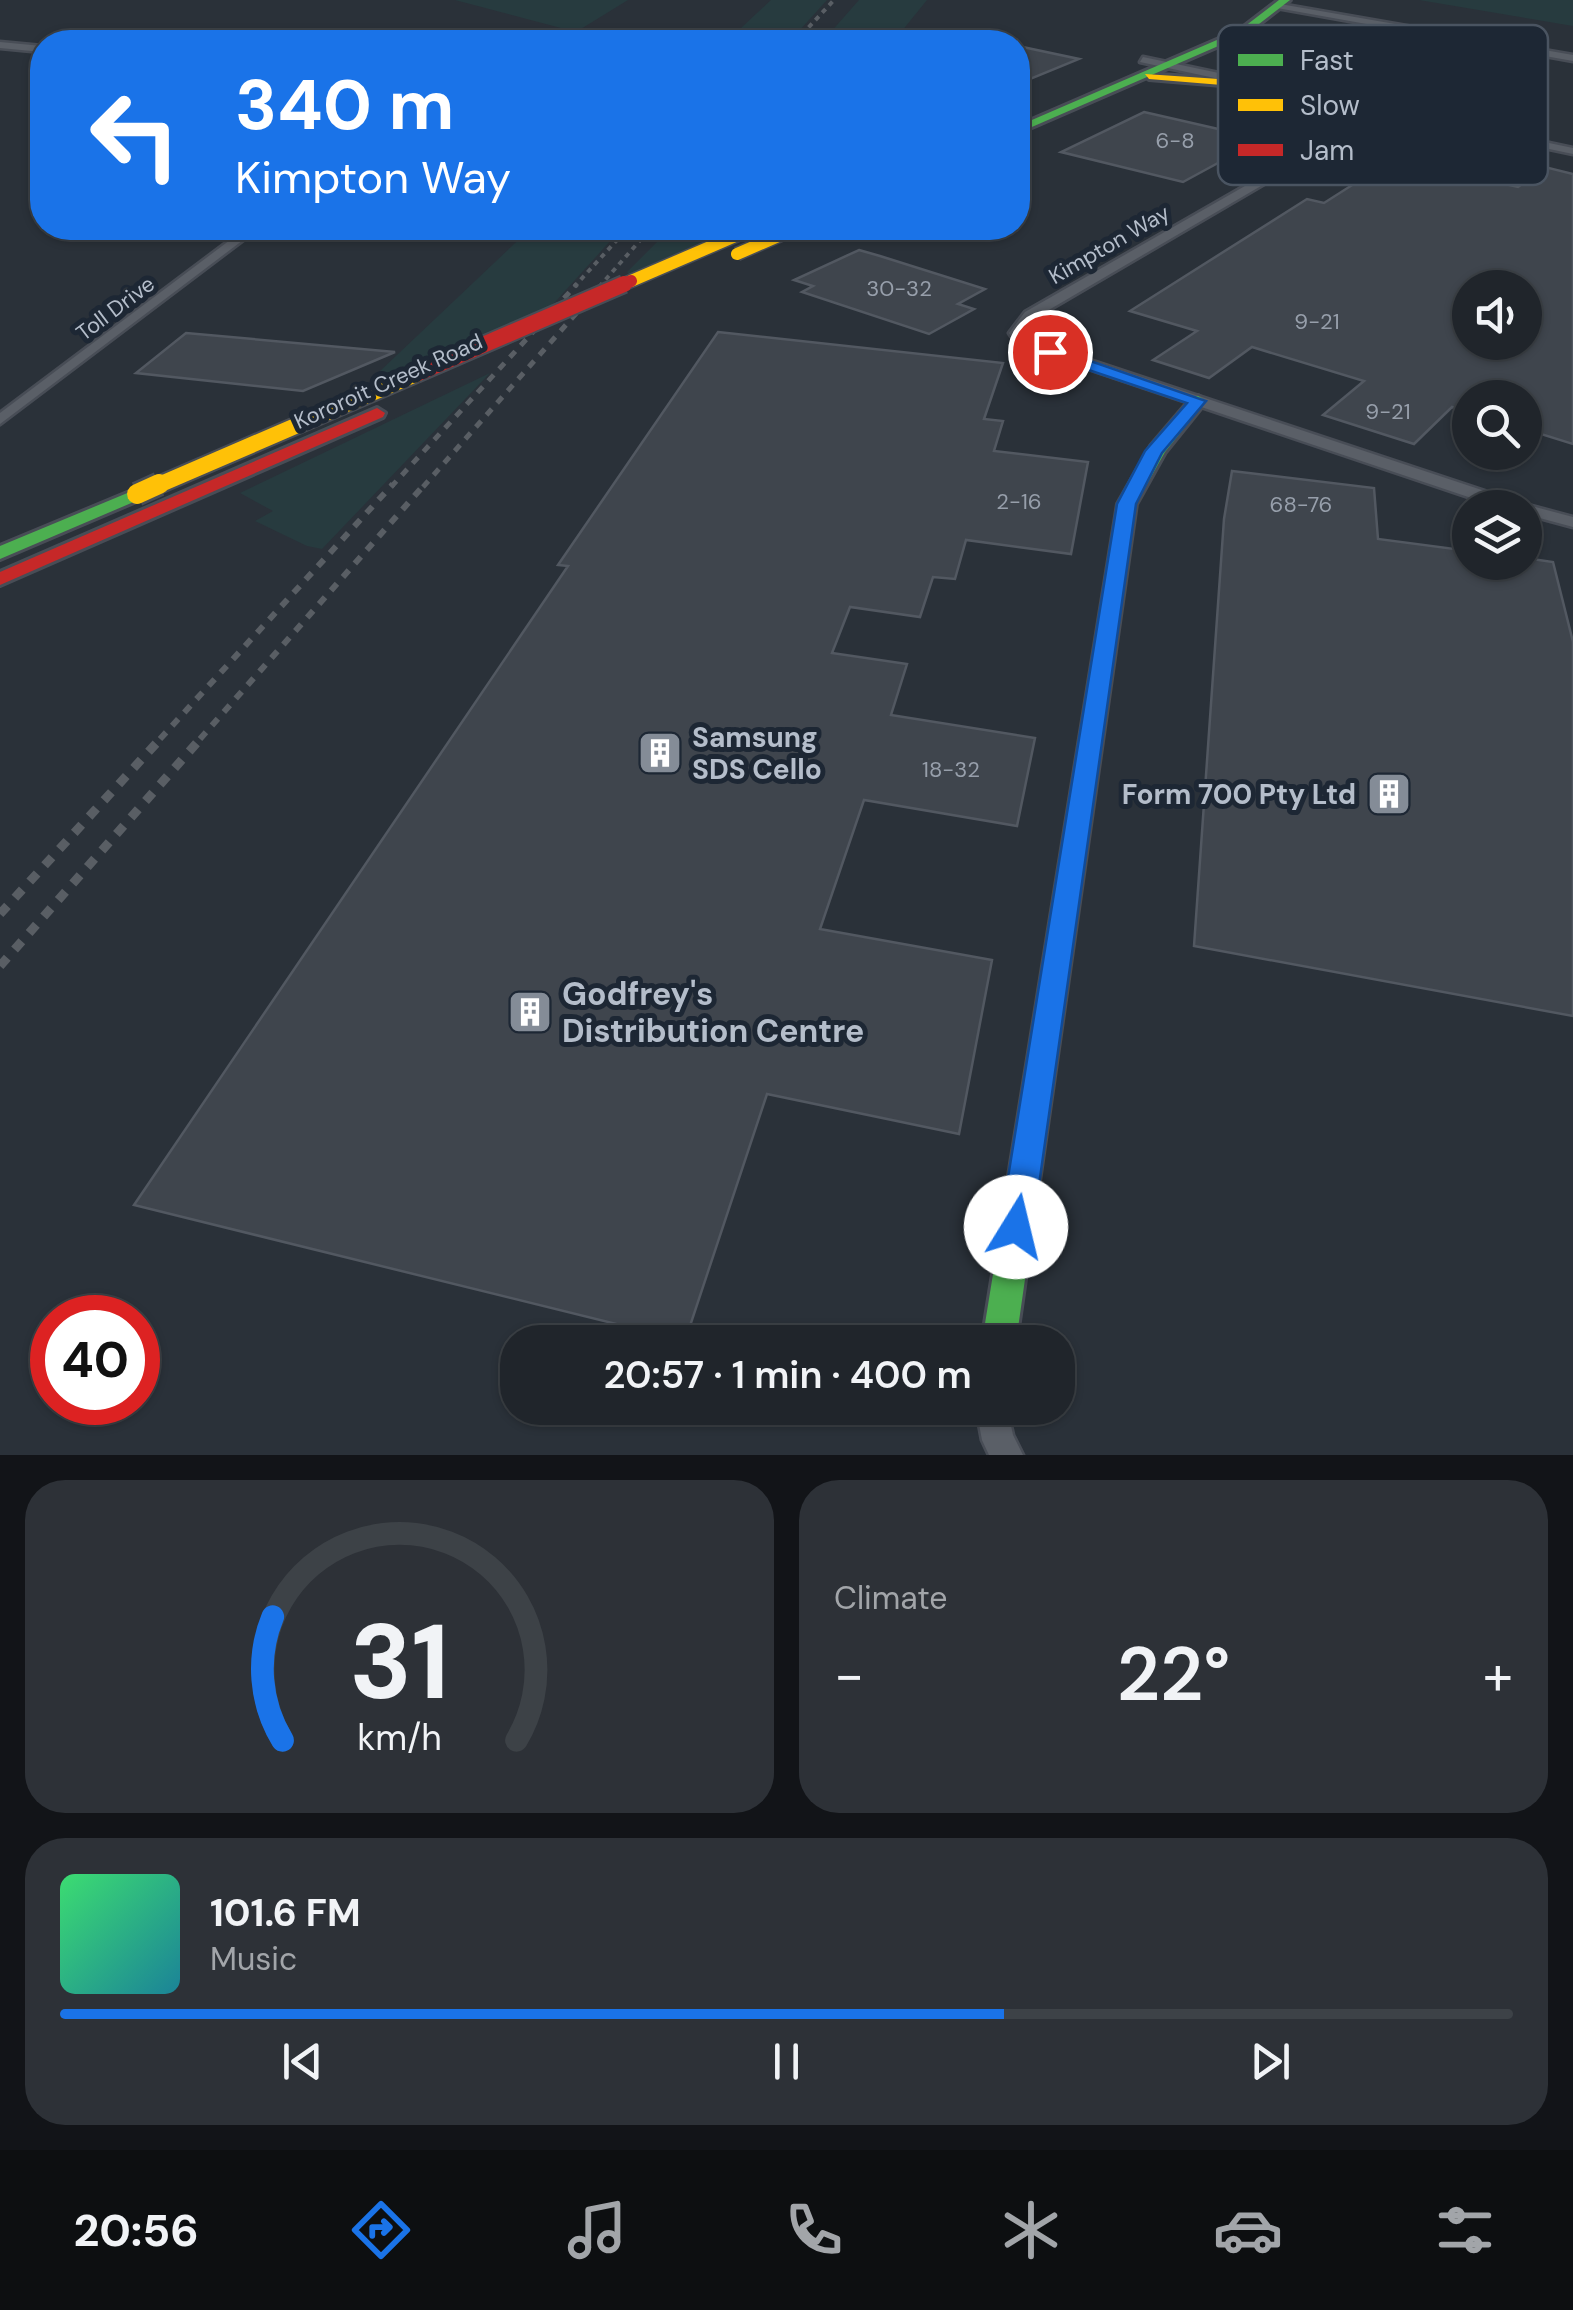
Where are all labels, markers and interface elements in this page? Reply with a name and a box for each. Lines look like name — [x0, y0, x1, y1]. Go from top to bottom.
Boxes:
legend — [1218, 25, 1548, 185]
text: Fast — [1300, 42, 1354, 79]
text: 340 m — [235, 60, 454, 151]
icon: left — [70, 70, 200, 200]
text: Slow — [1300, 87, 1360, 124]
house number: 6-8 — [1155, 126, 1195, 155]
text: Jam — [1300, 132, 1354, 169]
text: Kimpton Way — [235, 148, 511, 207]
street label: Kimpton Way — [1044, 198, 1175, 291]
street label: Toll Drive — [70, 269, 160, 347]
map controls — [1452, 270, 1542, 580]
button: sound — [1452, 270, 1542, 360]
house number: 30-32 — [866, 274, 932, 303]
house number: 9-21 — [1294, 307, 1340, 336]
pin — [1008, 310, 1093, 395]
icon: arrive — [1023, 325, 1078, 380]
street label: Kororoit Creek Road — [290, 327, 487, 436]
button: search — [1452, 380, 1542, 470]
house number: 9-21 — [1365, 397, 1411, 426]
house number: 2-16 — [996, 487, 1042, 516]
house number: 68-76 — [1270, 490, 1332, 519]
button: layers — [1452, 490, 1542, 580]
place label: Samsung SDS Cello — [692, 719, 822, 788]
building icon: Samsung SDS Cello — [637, 730, 683, 776]
house number: 18-32 — [922, 755, 980, 784]
building icon: Form 700 Pty Ltd — [1366, 771, 1412, 817]
place label: Form 700 Pty Ltd — [1122, 776, 1356, 813]
place label: Godfrey's Distribution Centre — [562, 973, 864, 1052]
building icon: Godfrey's Distribution Centre — [507, 989, 553, 1035]
position arrow — [964, 1175, 1068, 1279]
speed limit sign: 40 — [30, 1295, 160, 1425]
text: 20:57 · 1 min · 400 m — [603, 1350, 972, 1400]
text: Climate — [834, 1577, 948, 1619]
text: 31 — [350, 1595, 449, 1730]
text: 22° — [1117, 1626, 1230, 1723]
text: − — [834, 1639, 864, 1711]
text: + — [1483, 1639, 1513, 1711]
text: km/h — [357, 1715, 442, 1761]
text: 101.6 FM — [210, 1888, 361, 1938]
text: Music — [210, 1938, 297, 1980]
icon: previous — [275, 2034, 330, 2089]
icon: pause — [759, 2034, 814, 2089]
icon: next — [1243, 2034, 1298, 2089]
icon: directions — [346, 2195, 416, 2265]
icon: music — [562, 2195, 632, 2265]
icon: phone — [779, 2195, 849, 2265]
icon: climate — [996, 2195, 1066, 2265]
icon: car — [1213, 2195, 1283, 2265]
icon: filters — [1430, 2195, 1500, 2265]
text: 20:56 — [73, 2201, 199, 2260]

